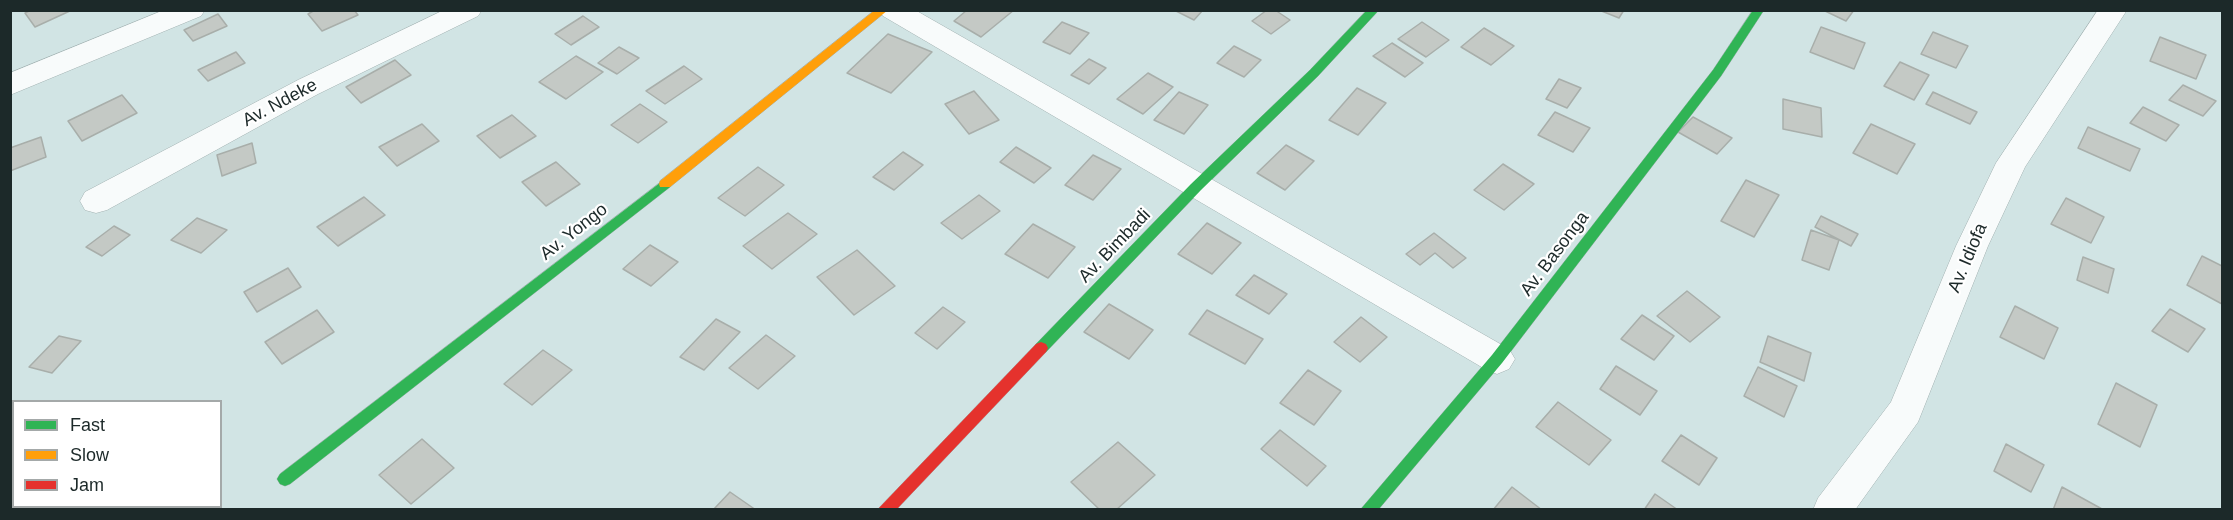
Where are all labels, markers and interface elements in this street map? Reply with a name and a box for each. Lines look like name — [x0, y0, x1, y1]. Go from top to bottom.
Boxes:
street label: Av. Ndeke — [239, 74, 321, 132]
street label: Av. Yongo — [536, 199, 612, 265]
street label: Av. Bimbadi — [1074, 205, 1156, 287]
street label: Av. Basonga — [1516, 207, 1594, 301]
street label: Av. Idiofa — [1944, 220, 1992, 296]
legend — [12, 400, 222, 508]
text: Fast — [70, 415, 105, 435]
text: Slow — [70, 445, 109, 465]
text: Jam — [70, 475, 104, 495]

